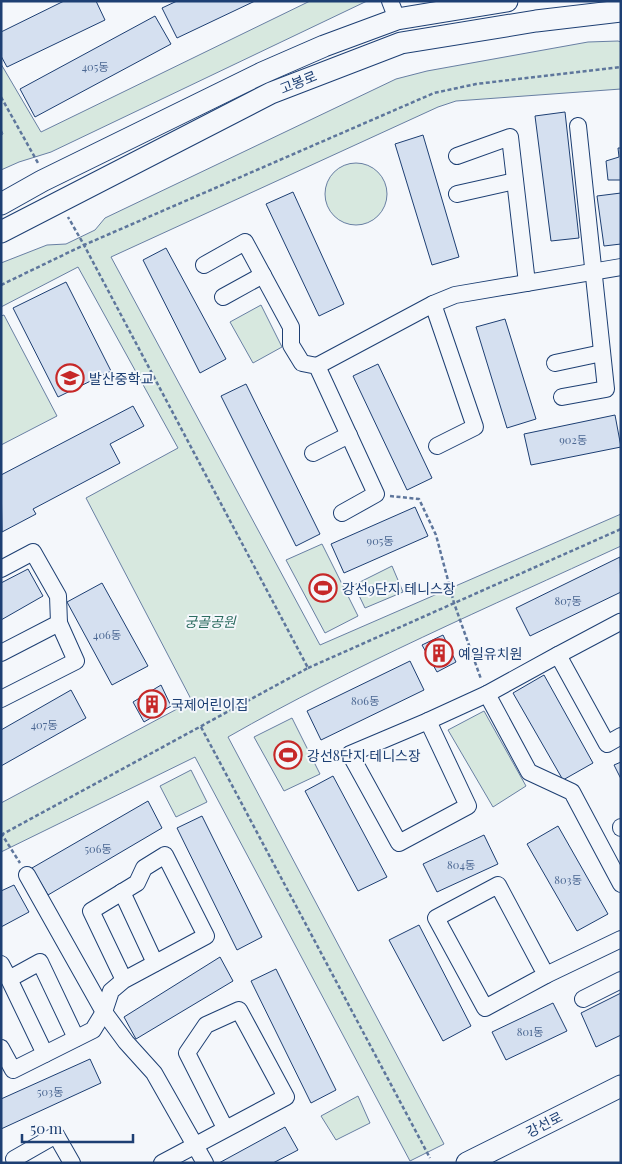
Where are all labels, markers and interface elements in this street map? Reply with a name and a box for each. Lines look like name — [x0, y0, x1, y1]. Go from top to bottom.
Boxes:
house number: 405동 — [82, 59, 108, 74]
street label: 고봉로 — [277, 66, 320, 98]
school or university icon: 발산중학교 — [55, 363, 85, 393]
place label: 발산중학교 — [89, 369, 154, 388]
house number: 902동 — [559, 432, 587, 447]
house number: 905동 — [367, 533, 393, 548]
sports icon: 강선9단지 테니스장 — [308, 573, 338, 603]
place label: 강선9단지 테니스장 — [342, 579, 456, 598]
house number: 807동 — [555, 593, 581, 608]
park label: 궁골공원 — [184, 612, 237, 631]
house number: 406동 — [93, 627, 121, 642]
building icon: 예일유치원 — [424, 638, 454, 668]
place label: 예일유치원 — [458, 644, 522, 663]
building icon: 국제어린이집 — [137, 689, 167, 719]
house number: 806동 — [351, 693, 379, 708]
place label: 국제어린이집 — [171, 695, 248, 714]
house number: 407동 — [31, 717, 57, 732]
sports icon: 강선8단지 테니스장 — [273, 740, 303, 770]
place label: 강선8단지 테니스장 — [307, 746, 421, 765]
house number: 506동 — [85, 841, 111, 856]
house number: 804동 — [447, 857, 475, 872]
house number: 803동 — [554, 872, 582, 887]
house number: 801동 — [517, 1024, 543, 1039]
house number: 503동 — [37, 1084, 63, 1099]
street label: 강선로 — [522, 1107, 566, 1141]
scale bar — [22, 1112, 134, 1144]
text: 50 m — [30, 1118, 63, 1138]

